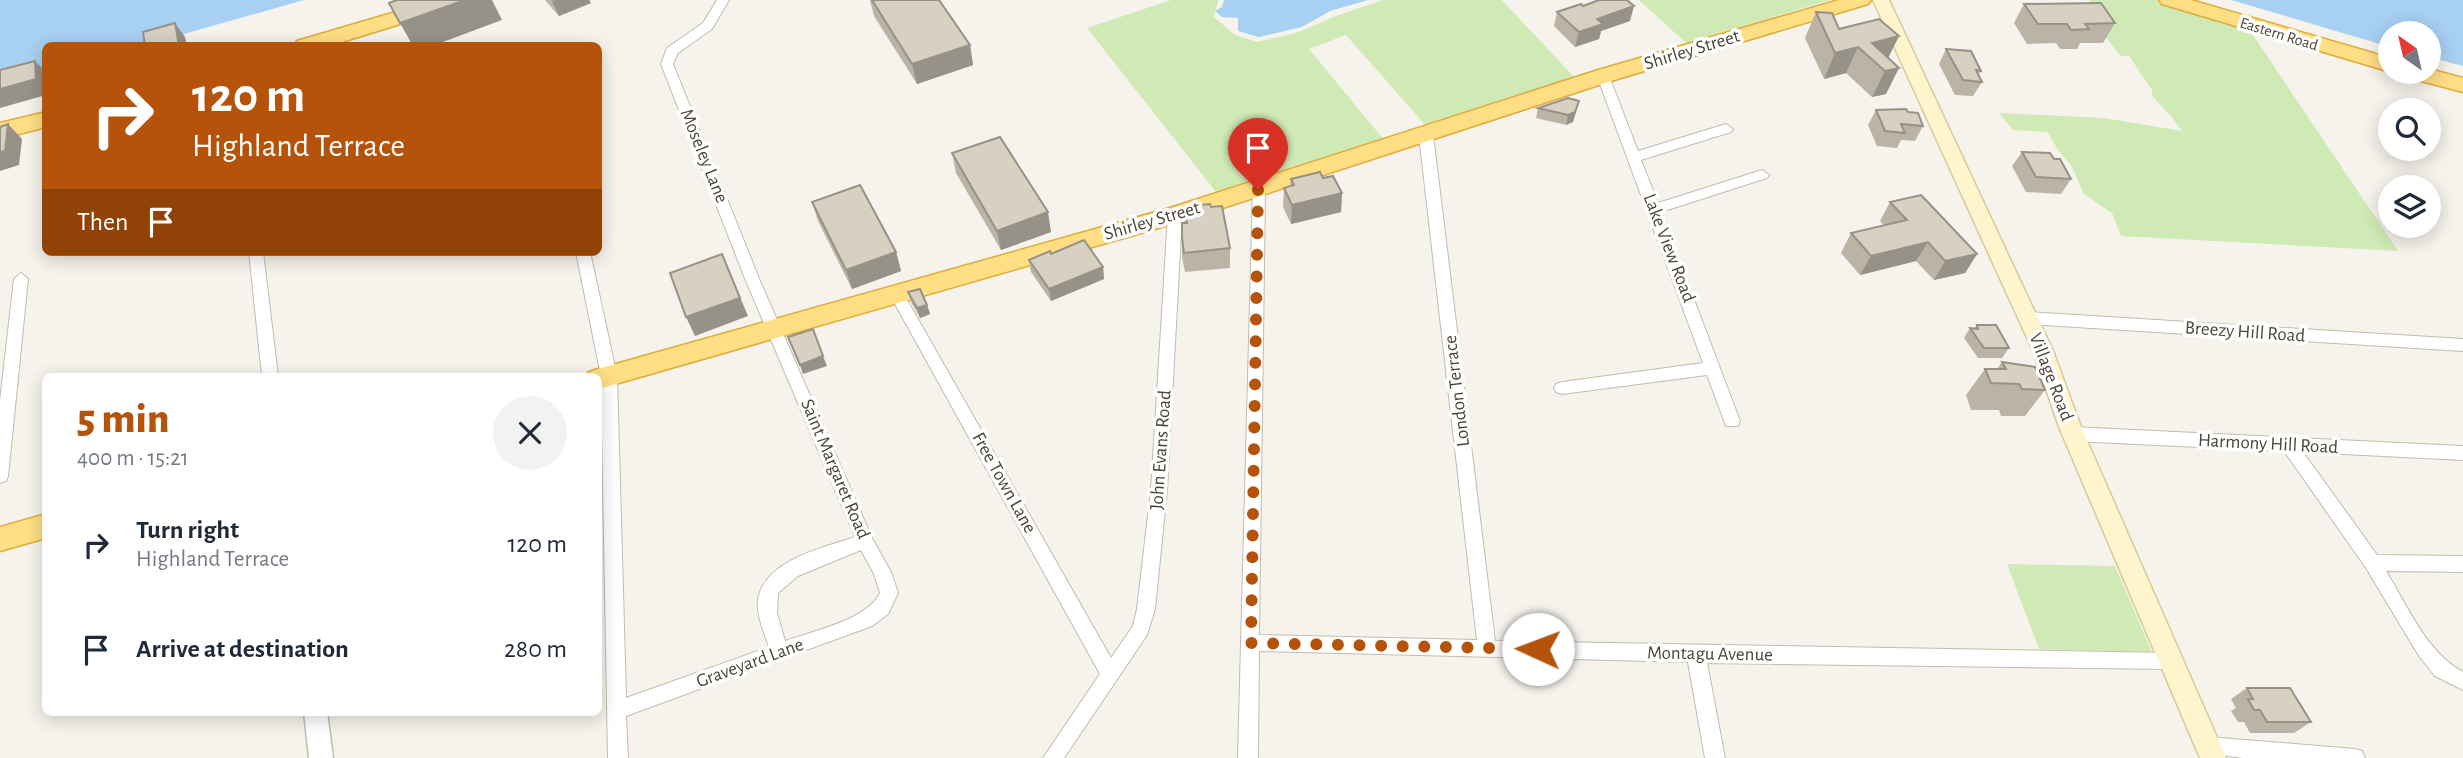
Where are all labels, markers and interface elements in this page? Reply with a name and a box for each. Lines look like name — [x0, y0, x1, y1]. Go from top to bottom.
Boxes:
street label: Eastern Road — [2238, 15, 2320, 53]
north arrow — [2378, 21, 2441, 84]
map controls — [2378, 21, 2441, 238]
street label: Shirley Street — [1642, 26, 1742, 74]
icon: right — [77, 70, 168, 161]
text: 120 m — [192, 72, 305, 121]
button: search — [2378, 98, 2441, 161]
street label: Moseley Lane — [677, 106, 731, 206]
pin — [1228, 118, 1288, 190]
icon: arrive — [1239, 129, 1277, 167]
text: Highland Terrace — [192, 130, 405, 162]
button: layers — [2378, 175, 2441, 238]
street label: Lake View Road — [1640, 191, 1698, 305]
street label: Shirley Street — [1102, 198, 1202, 244]
icon: arrive — [142, 203, 180, 241]
text: Then — [77, 209, 128, 235]
street label: Breezy Hill Road — [2184, 318, 2306, 346]
street label: Village Road — [2026, 330, 2076, 424]
street label: London Terrace — [1441, 334, 1473, 448]
street label: John Evans Road — [1147, 389, 1175, 511]
button: close — [493, 396, 567, 470]
street label: Saint Margaret Road — [797, 396, 873, 542]
text: 5 min — [77, 398, 169, 440]
street label: Free Town Lane — [968, 429, 1040, 537]
street label: Harmony Hill Road — [2197, 431, 2339, 457]
text: 400 m · 15:21 — [77, 447, 189, 470]
text: Turn right — [136, 517, 239, 543]
icon: right — [77, 526, 115, 564]
text: 120 m — [507, 531, 567, 557]
text: Highland Terrace — [136, 548, 289, 571]
position arrow — [1501, 612, 1575, 686]
icon: arrive — [77, 631, 115, 669]
street label: Graveyard Lane — [694, 635, 806, 691]
text: Arrive at destination — [136, 636, 349, 662]
text: 280 m — [504, 636, 567, 662]
street label: Montagu Avenue — [1647, 643, 1773, 665]

